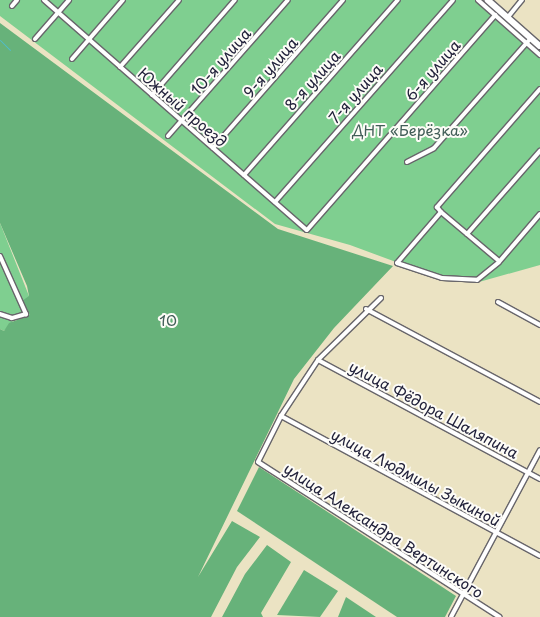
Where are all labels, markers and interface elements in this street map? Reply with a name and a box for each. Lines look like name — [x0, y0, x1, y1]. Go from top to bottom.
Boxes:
street label: 10-я улица — [186, 24, 254, 98]
street label: 9-я улица — [239, 33, 301, 101]
street label: 6-я улица — [400, 36, 464, 104]
street label: 8-я улица — [280, 46, 344, 114]
street label: 7-я улица — [324, 60, 386, 126]
street label: Южный проезд — [135, 64, 231, 150]
park label: ДНТ «Берёзка» — [352, 121, 468, 139]
park label: 10 — [159, 311, 177, 329]
street label: улица Фёдора Шаляпина — [346, 357, 522, 461]
street label: улица Людмилы Зыкиной — [328, 424, 504, 530]
street label: улица Александра Вертинского — [281, 459, 487, 601]

